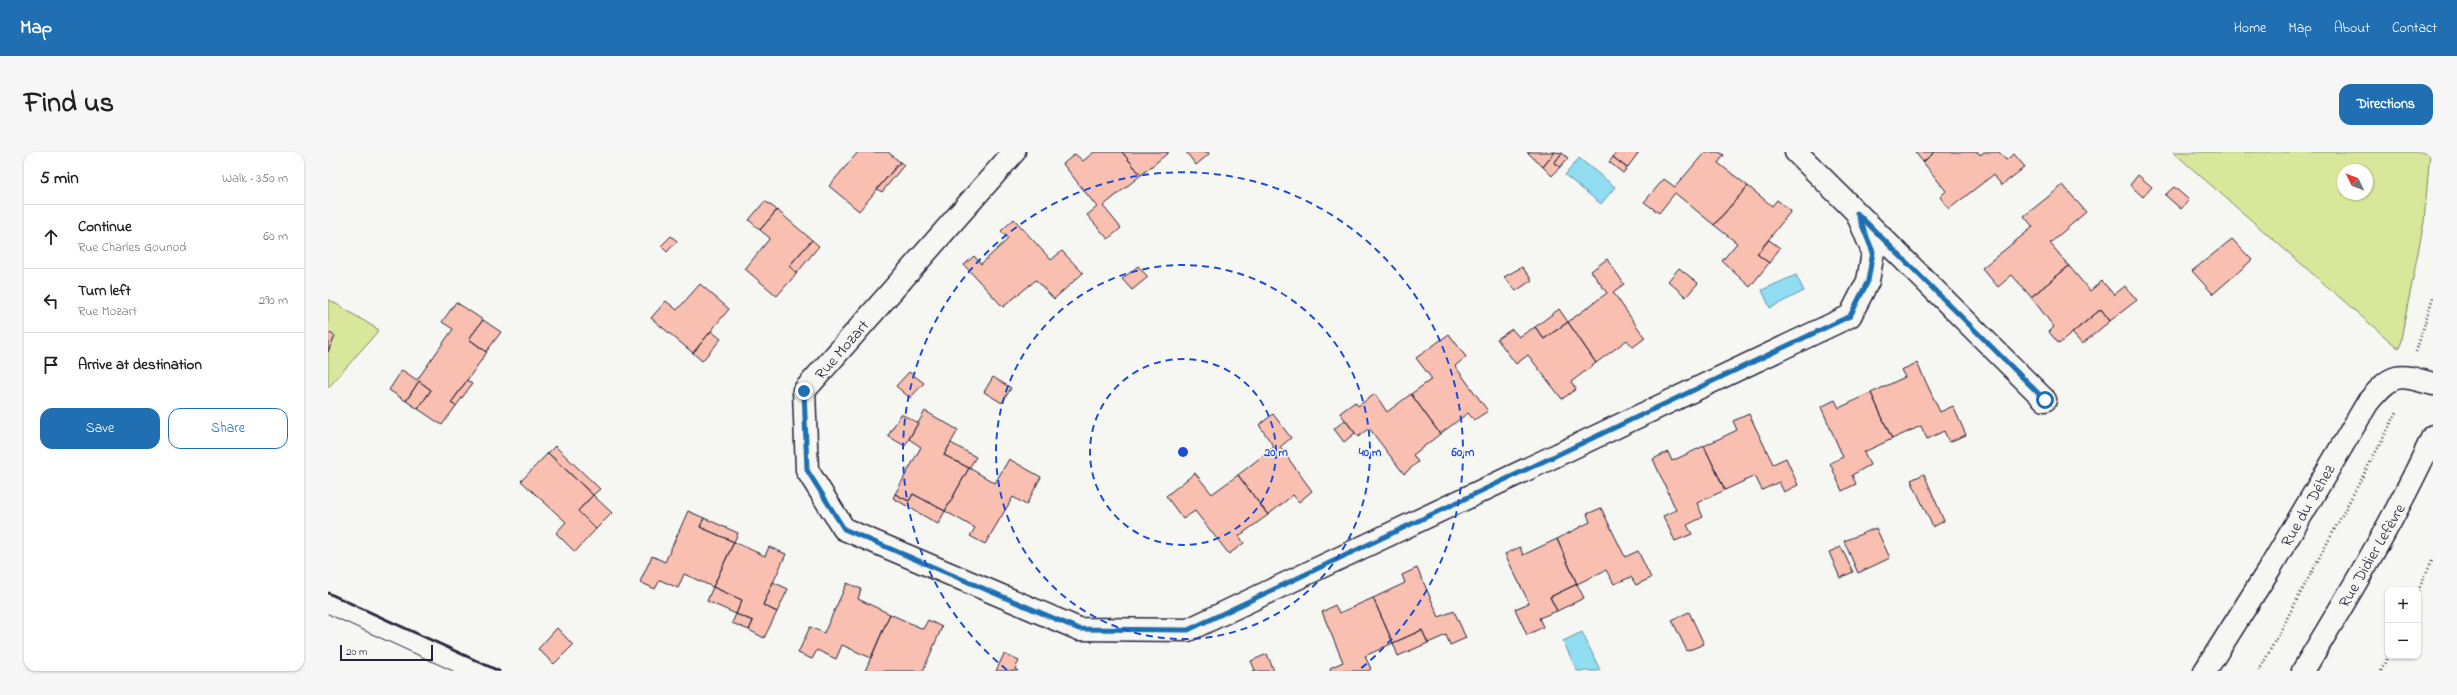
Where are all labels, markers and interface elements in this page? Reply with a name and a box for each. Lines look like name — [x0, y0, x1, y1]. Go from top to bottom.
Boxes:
text: Map — [20, 15, 52, 42]
text: Home — [2234, 18, 2266, 39]
text: Map — [2288, 18, 2312, 39]
text: About — [2334, 18, 2370, 39]
text: Contact — [2392, 18, 2437, 39]
text: Find us — [24, 84, 114, 125]
button: Directions — [2339, 84, 2433, 125]
north arrow — [2337, 164, 2373, 200]
text: 5 min — [40, 166, 79, 191]
text: Walk · 350 m — [222, 169, 288, 188]
text: Continue — [78, 216, 132, 238]
icon: ahead — [40, 226, 62, 248]
text: 60 m — [263, 227, 288, 246]
text: Rue Charles Gounod — [78, 238, 187, 257]
text: Turn left — [78, 280, 131, 302]
icon: left — [40, 290, 62, 312]
text: 290 m — [259, 291, 288, 310]
text: Rue Mozart — [78, 302, 137, 321]
street label: Rue Mozart — [810, 314, 876, 386]
icon: arrive — [40, 354, 62, 376]
text: Arrive at destination — [78, 354, 202, 376]
route end — [795, 382, 813, 400]
route start — [2036, 391, 2054, 409]
button: Save — [40, 408, 160, 449]
button: Share — [168, 408, 288, 449]
text: 20 m — [1263, 444, 1288, 462]
text: 40 m — [1358, 444, 1382, 462]
text: 60 m — [1451, 444, 1475, 462]
centre of rings — [1176, 445, 1190, 459]
street label: Rue du Déhez — [2275, 460, 2342, 552]
street label: Rue Didier Lefèvre — [2333, 499, 2413, 613]
map controls — [2385, 587, 2421, 659]
button: + — [2385, 587, 2421, 623]
button: − — [2385, 623, 2421, 659]
scale bar — [340, 643, 433, 662]
text: 20 m — [346, 644, 368, 660]

